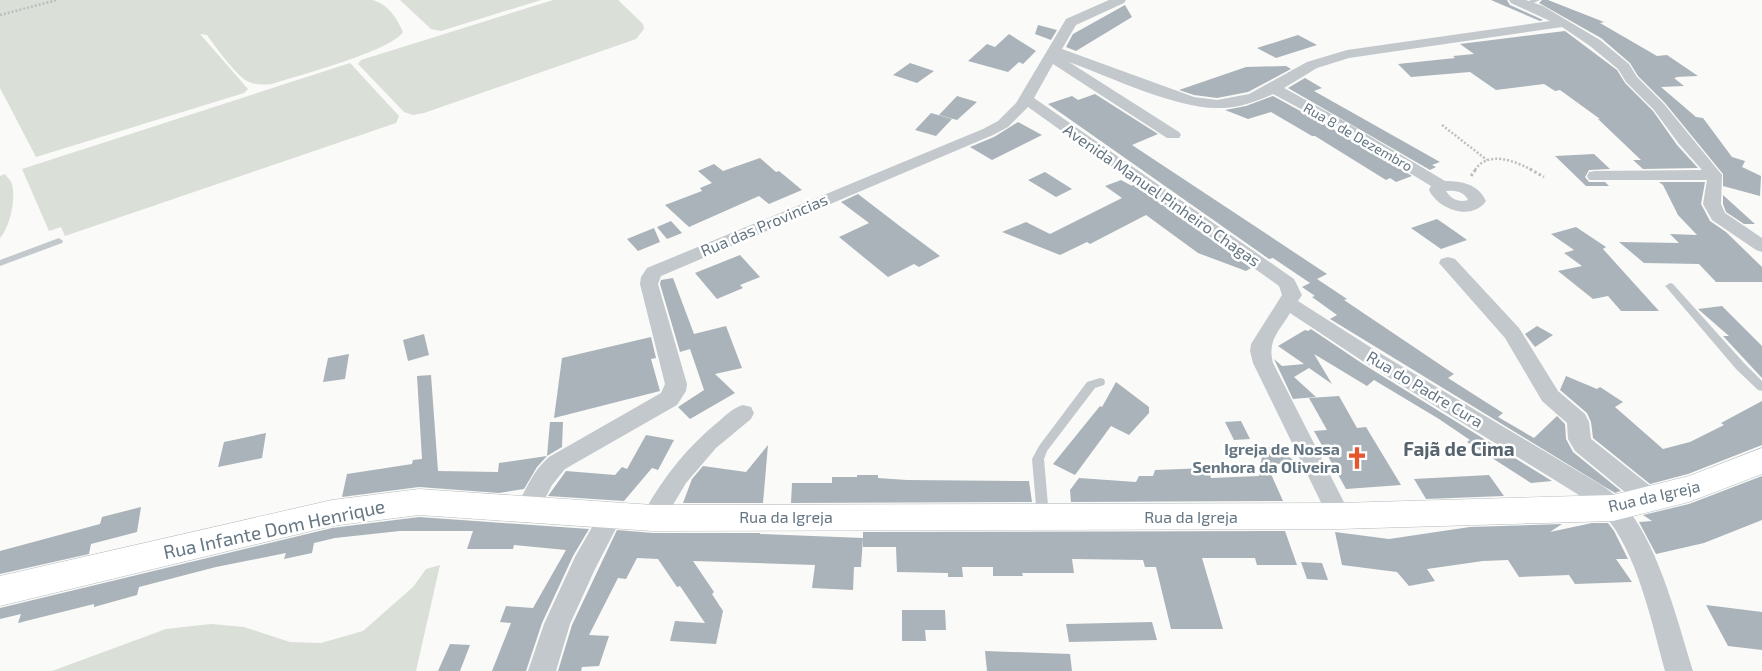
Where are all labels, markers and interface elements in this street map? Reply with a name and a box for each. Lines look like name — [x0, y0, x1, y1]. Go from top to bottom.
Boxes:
street label: Rua 8 de Dezembro — [1301, 99, 1416, 175]
street label: Avenida Manuel Pinheiro Chagas — [1060, 119, 1264, 270]
street label: Rua das Provincias — [697, 189, 830, 260]
street label: Rua do Padre Cura — [1364, 346, 1487, 431]
district label: Fajã de Cima — [1403, 437, 1515, 460]
place label: Igreja de Nossa Senhora da Oliveira — [1193, 439, 1340, 476]
church icon: Igreja de Nossa Senhora da Oliveira — [1344, 445, 1370, 471]
street label: Rua da Igreja — [1606, 476, 1702, 516]
street label: Rua Infante Dom Henrique — [161, 494, 387, 563]
street label: Rua da Igreja — [739, 507, 833, 527]
street label: Rua da Igreja — [1144, 507, 1238, 527]

